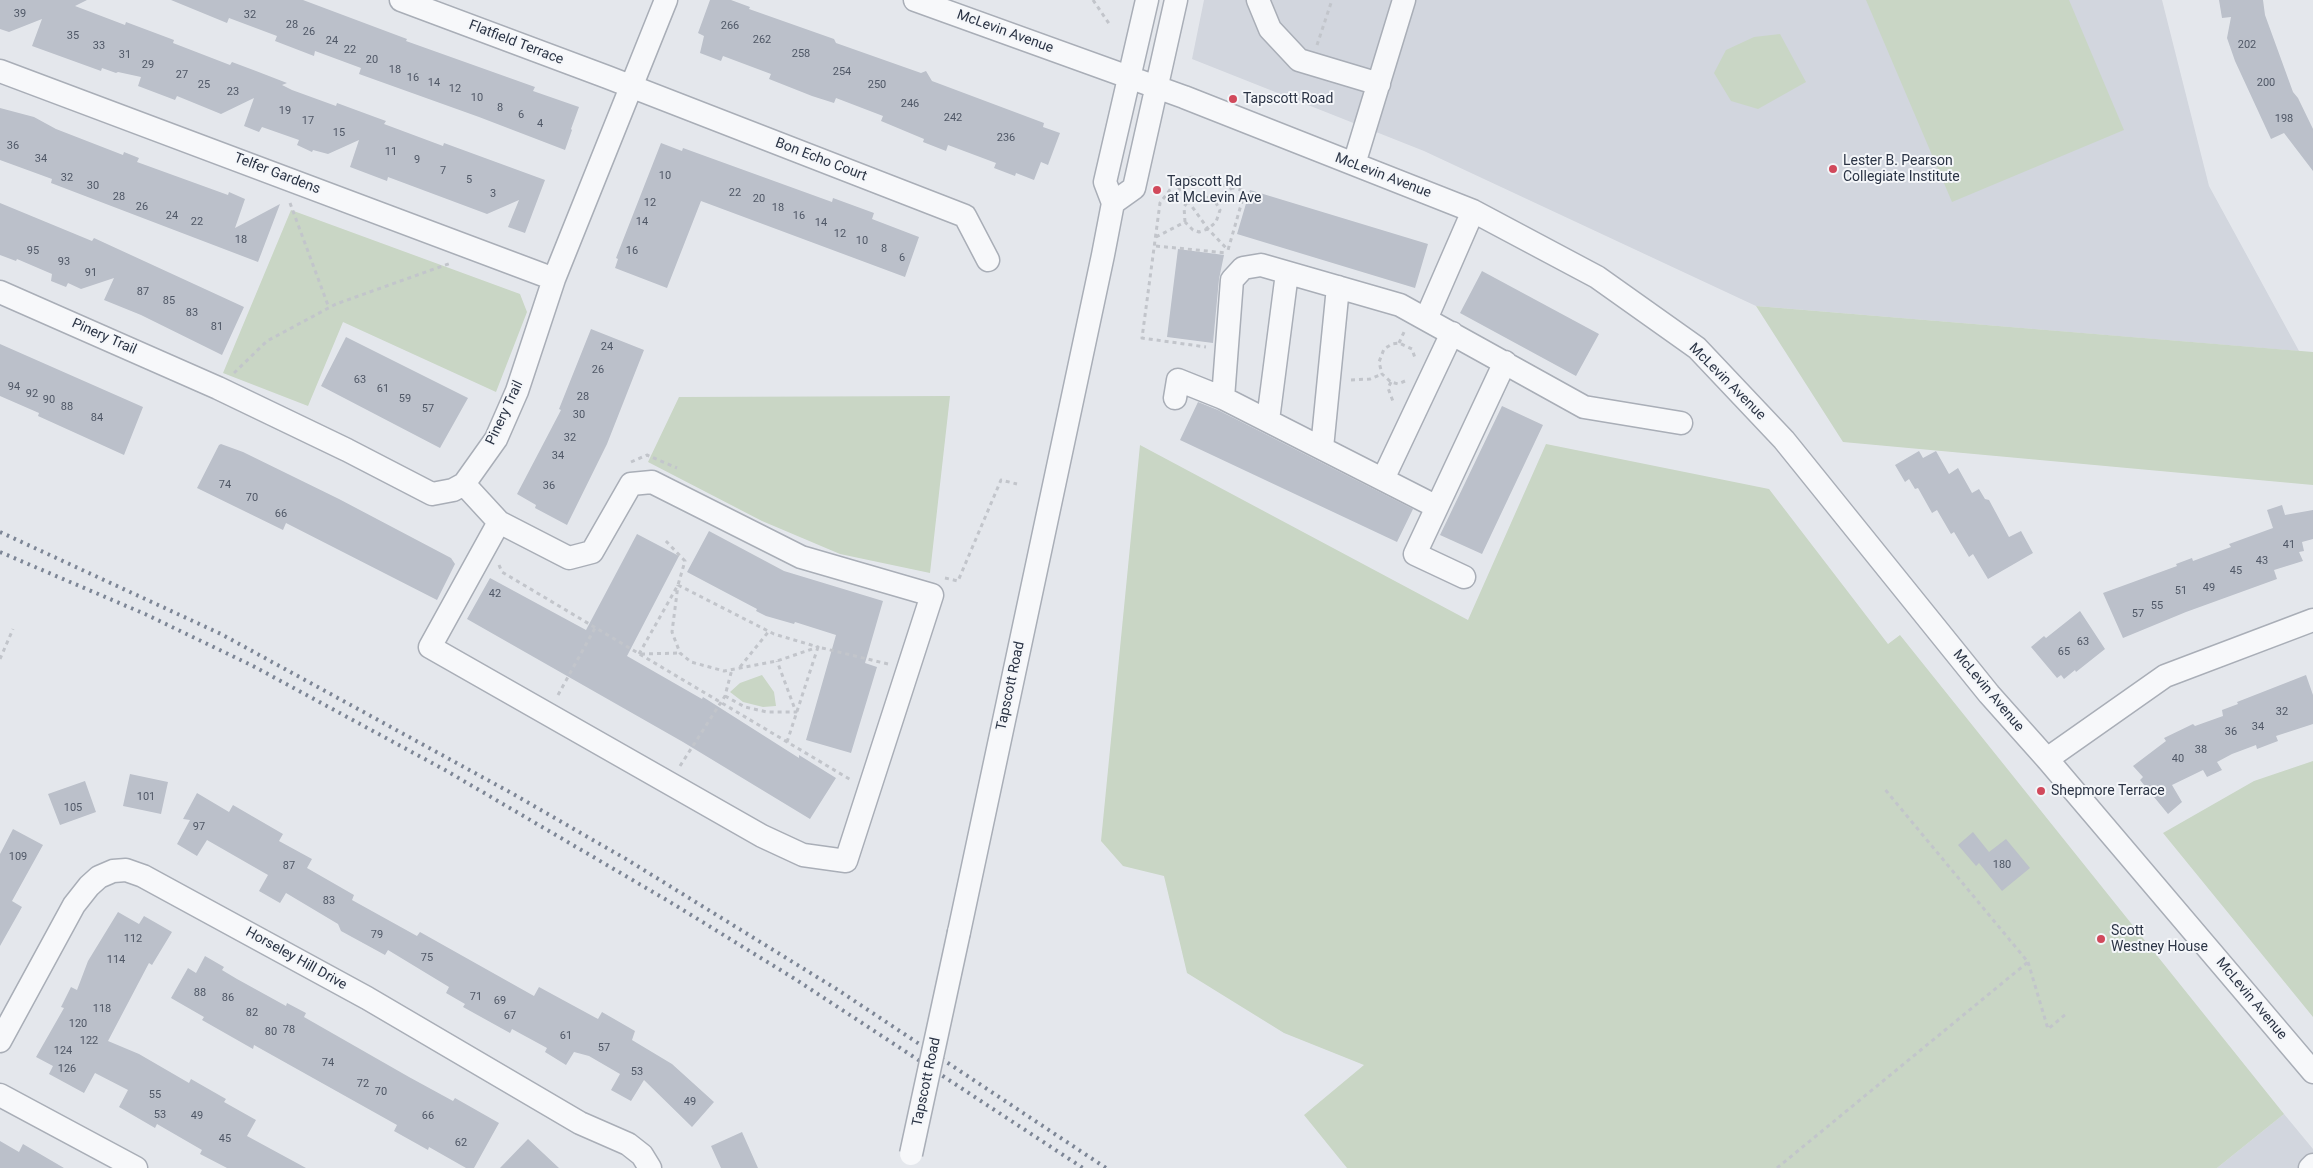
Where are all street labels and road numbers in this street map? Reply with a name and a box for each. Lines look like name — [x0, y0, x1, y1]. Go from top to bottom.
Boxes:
street label: McLevin Avenue — [954, 7, 1056, 57]
street label: Flatfield Terrace — [466, 17, 566, 69]
street label: Bon Echo Court — [773, 135, 869, 185]
street label: Telfer Gardens — [232, 150, 322, 198]
street label: McLevin Avenue — [1333, 150, 1433, 202]
street label: Pinery Trail — [69, 315, 139, 359]
street label: McLevin Avenue — [1685, 340, 1769, 424]
street label: Pinery Trail — [483, 378, 527, 448]
street label: Tapscott Road — [993, 640, 1029, 732]
street label: McLevin Avenue — [1949, 647, 2027, 735]
street label: Horseley Hill Drive — [242, 924, 350, 994]
street label: McLevin Avenue — [2212, 955, 2290, 1043]
street label: Tapscott Road — [909, 1036, 945, 1128]

